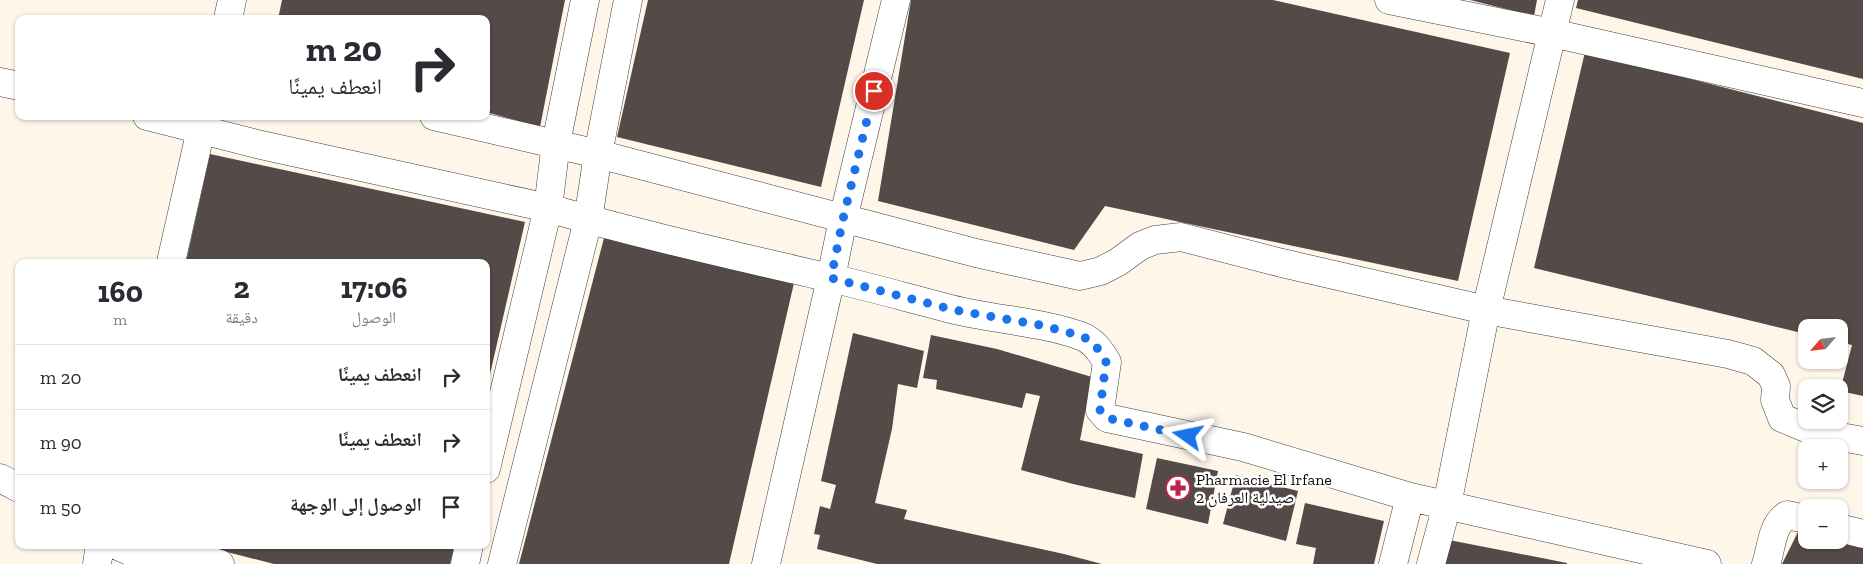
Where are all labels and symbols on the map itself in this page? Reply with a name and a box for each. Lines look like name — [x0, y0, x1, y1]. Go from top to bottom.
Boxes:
pin — [853, 70, 895, 112]
north arrow — [1798, 319, 1848, 369]
position arrow — [1161, 409, 1213, 461]
place label: Pharmacie El Irfane صيدلية العرفان 2 — [1196, 470, 1332, 508]
pharmacy icon: Pharmacie El Irfane صيدلية العرفان 2 — [1165, 475, 1191, 501]

